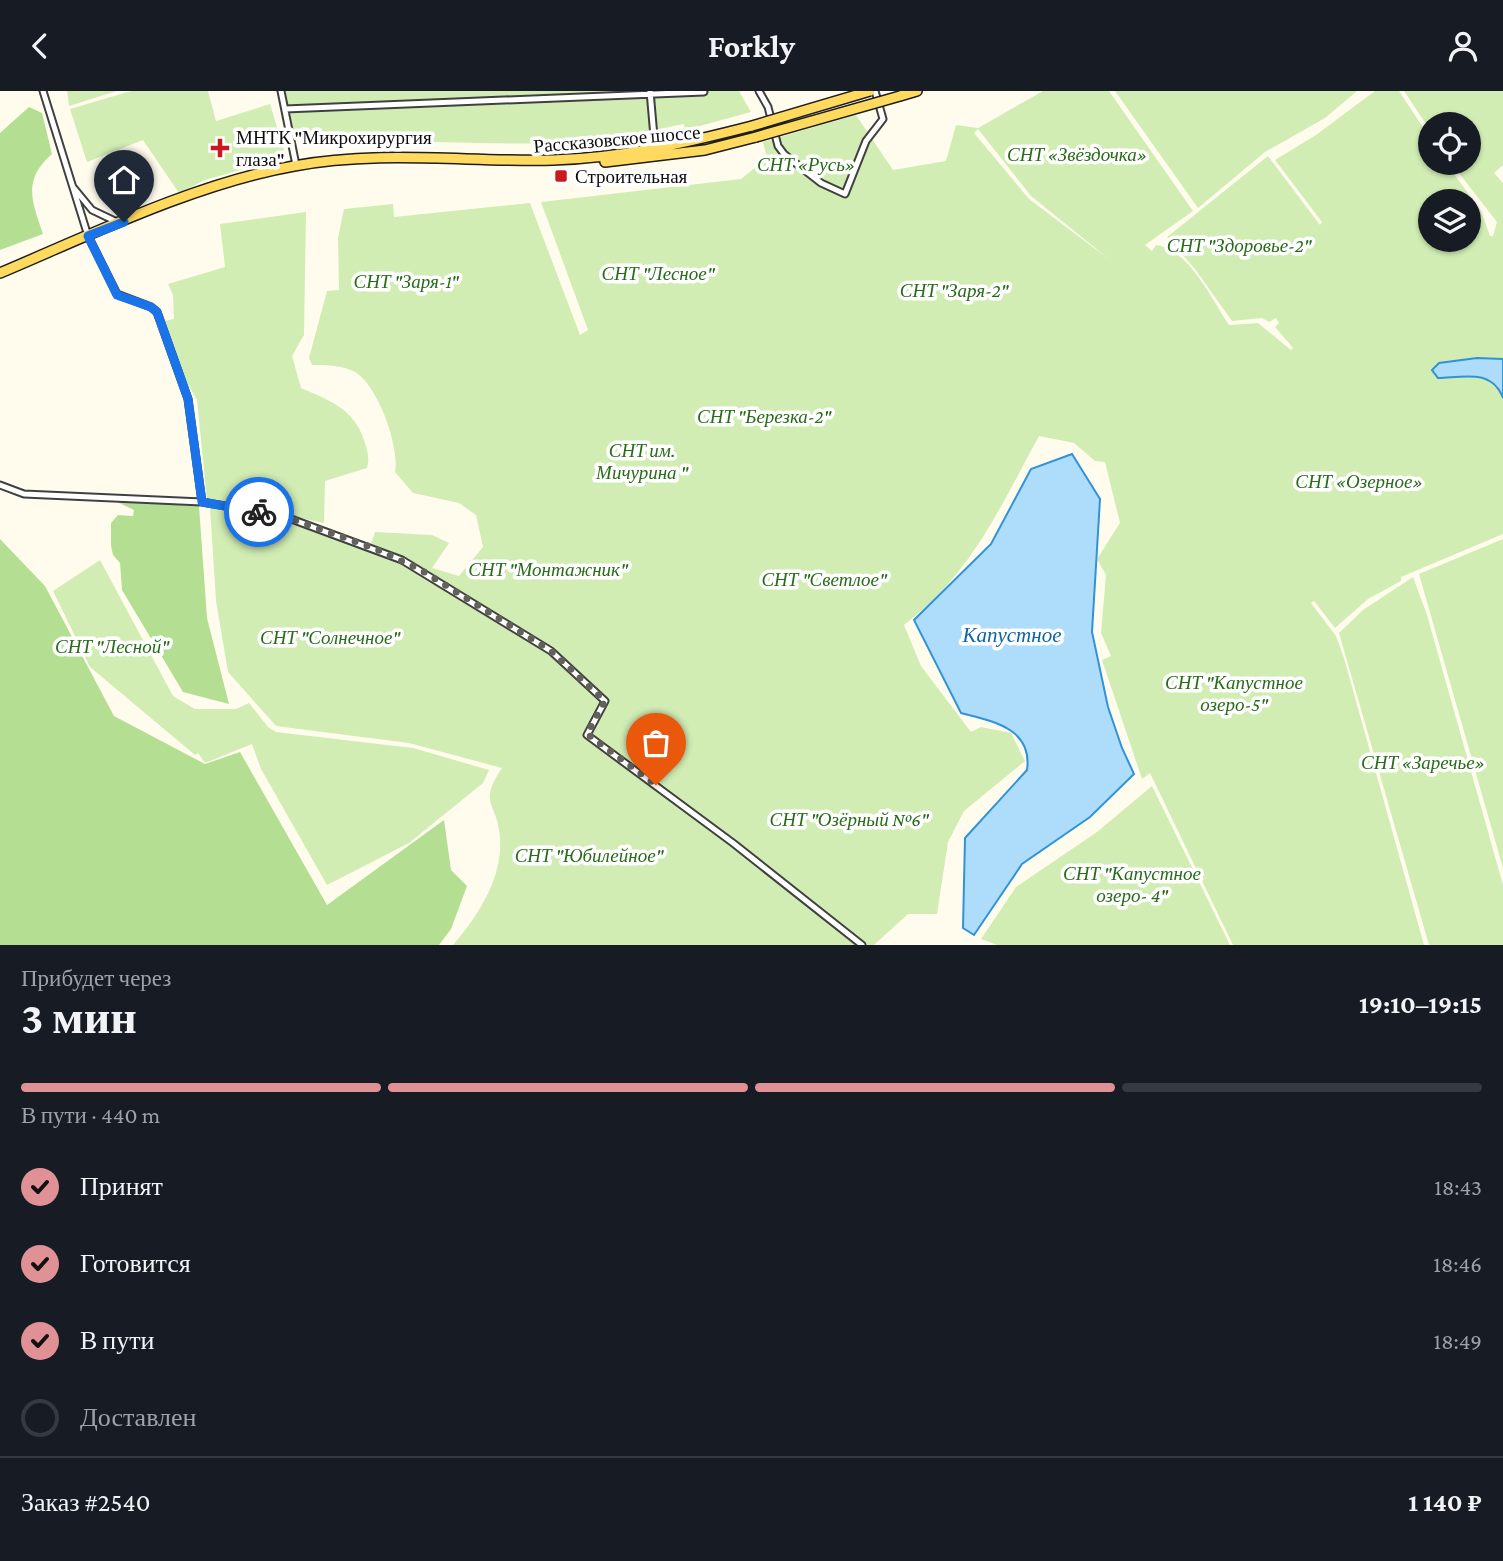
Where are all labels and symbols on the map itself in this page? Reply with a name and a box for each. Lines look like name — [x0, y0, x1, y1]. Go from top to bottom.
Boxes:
street label: Рассказовское шоссе — [533, 121, 701, 157]
place label: МНТК "Микрохирургия глаза" — [236, 127, 432, 170]
marker: МНТК "Микрохирургия глаза" — [210, 138, 230, 158]
park label: СНТ «Звёздочка» — [1007, 144, 1147, 165]
pin — [94, 150, 154, 222]
park label: СНТ «Русь» — [757, 154, 855, 175]
place label: Строительная — [575, 166, 688, 187]
marker: Строительная — [553, 168, 569, 184]
park label: СНТ "Здоровье-2" — [1167, 235, 1313, 256]
park label: СНТ "Лесное" — [602, 263, 716, 284]
park label: СНТ "Заря-1" — [354, 271, 460, 292]
park label: СНТ "Заря-2" — [900, 280, 1009, 301]
park label: СНТ "Березка-2" — [697, 406, 832, 427]
park label: СНТ им. Мичурина " — [595, 440, 689, 483]
park label: СНТ «Озерное» — [1295, 471, 1423, 492]
courier — [224, 477, 294, 547]
park label: СНТ "Монтажник" — [468, 559, 629, 580]
park label: СНТ "Светлое" — [761, 569, 888, 590]
water label: Капустное — [962, 623, 1062, 647]
park label: СНТ "Солнечное" — [260, 627, 401, 648]
park label: СНТ "Лесной" — [55, 636, 170, 657]
park label: СНТ "Капустное озеро-5" — [1165, 672, 1303, 715]
pin — [626, 713, 686, 785]
park label: СНТ «Заречье» — [1361, 752, 1485, 773]
park label: СНТ "Озёрный №6" — [770, 809, 930, 830]
park label: СНТ "Юбилейное" — [515, 845, 665, 866]
park label: СНТ "Капустное озеро- 4" — [1063, 863, 1201, 906]

